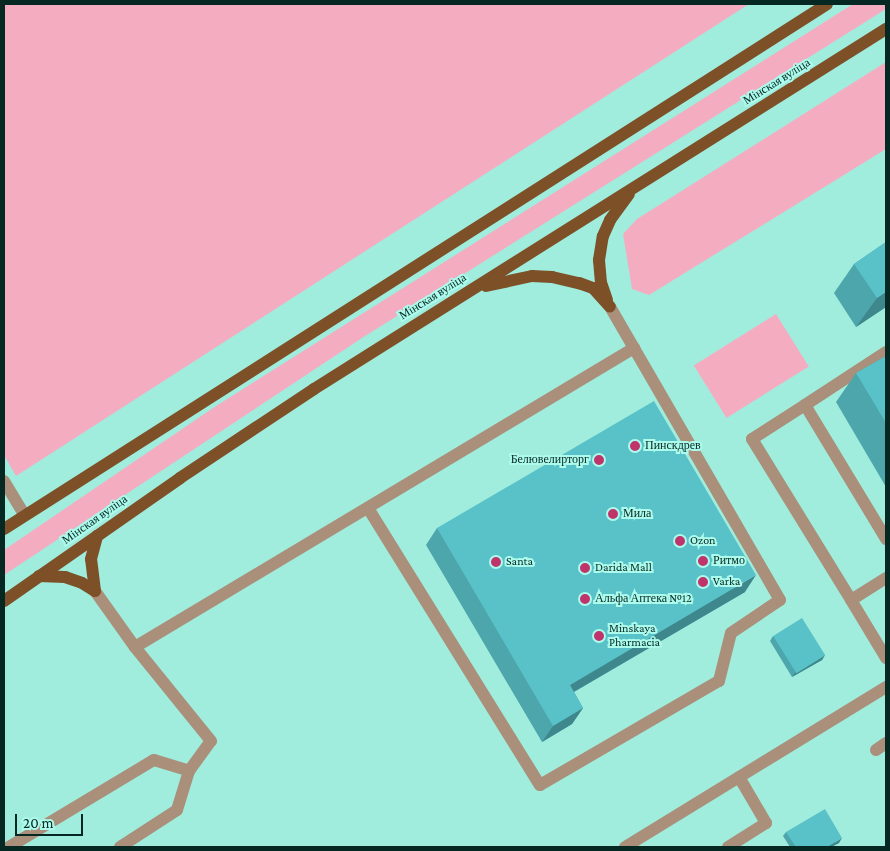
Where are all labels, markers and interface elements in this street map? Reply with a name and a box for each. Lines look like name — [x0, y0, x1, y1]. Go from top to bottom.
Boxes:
street label: Мінская вуліца — [741, 56, 813, 108]
street label: Мінская вуліца — [397, 271, 469, 323]
place label: Пинскдрев — [645, 439, 701, 453]
marker: Пинскдрев — [629, 440, 641, 452]
place label: Белювелирторг — [511, 453, 589, 467]
marker: Белювелирторг — [593, 454, 605, 466]
street label: Мінская вуліца — [60, 492, 130, 548]
place label: Мила — [623, 507, 651, 521]
marker: Мила — [607, 508, 619, 520]
place label: Ozon — [690, 534, 716, 548]
marker: Ozon — [674, 535, 686, 547]
place label: Ритмо — [713, 554, 745, 568]
place label: Santa — [506, 555, 533, 569]
marker: Ритмо — [697, 555, 709, 567]
marker: Santa — [490, 556, 502, 568]
place label: Darida Mall — [595, 561, 652, 575]
marker: Darida Mall — [579, 562, 591, 574]
place label: Varka — [713, 575, 740, 589]
marker: Varka — [697, 576, 709, 588]
place label: Альфа Аптека №12 — [595, 592, 692, 606]
marker: Альфа Аптека №12 — [579, 593, 591, 605]
place label: Minskaya Pharmacia — [609, 622, 660, 650]
marker: Minskaya Pharmacia — [593, 630, 605, 642]
scale bar — [18, 804, 85, 836]
text: 20 m — [23, 815, 54, 831]

